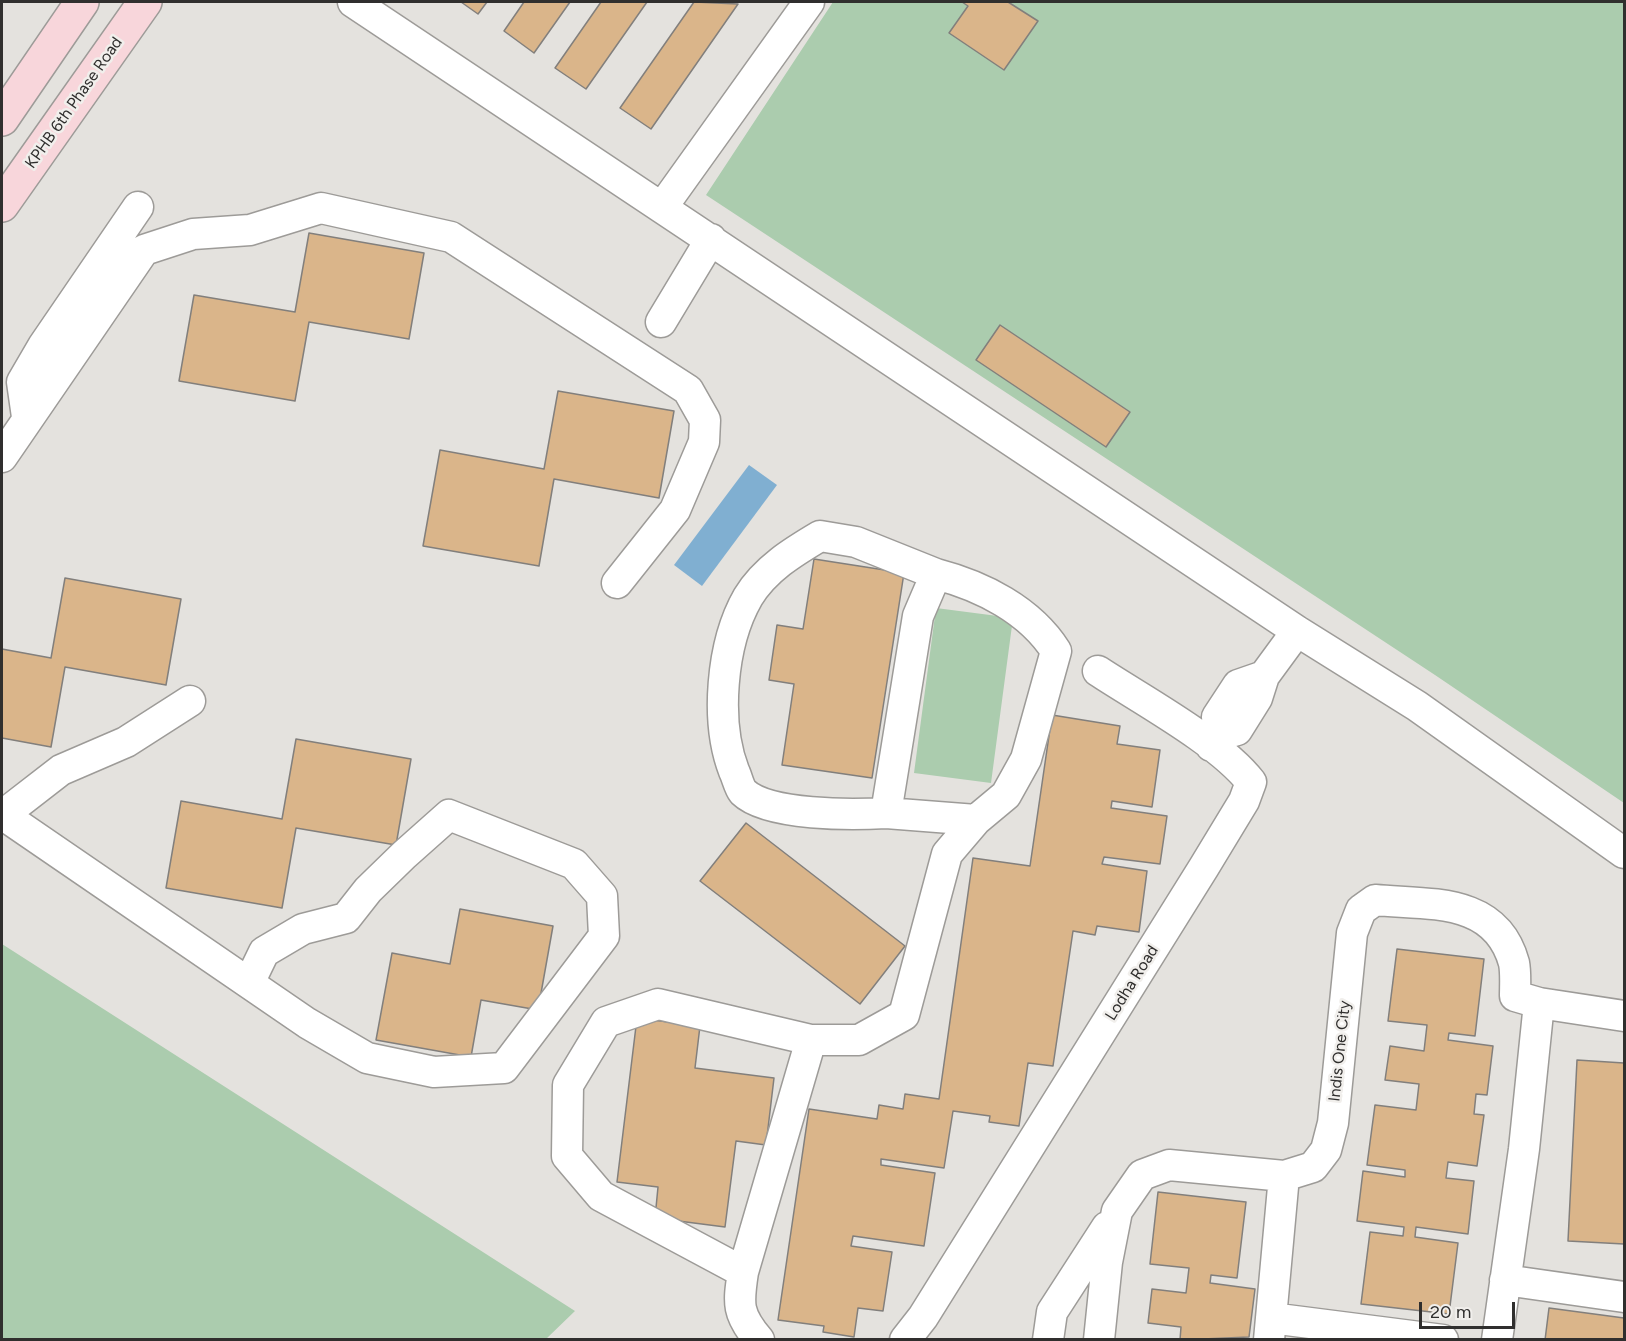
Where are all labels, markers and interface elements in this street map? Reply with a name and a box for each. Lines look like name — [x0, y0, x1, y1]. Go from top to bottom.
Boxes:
street label: KPHB 6th Phase Road — [21, 34, 127, 172]
street label: Lodha Road — [1101, 942, 1163, 1024]
street label: Indis One City — [1325, 1000, 1355, 1102]
scale bar — [1422, 1290, 1518, 1328]
text: 20 m — [1430, 1301, 1471, 1323]

